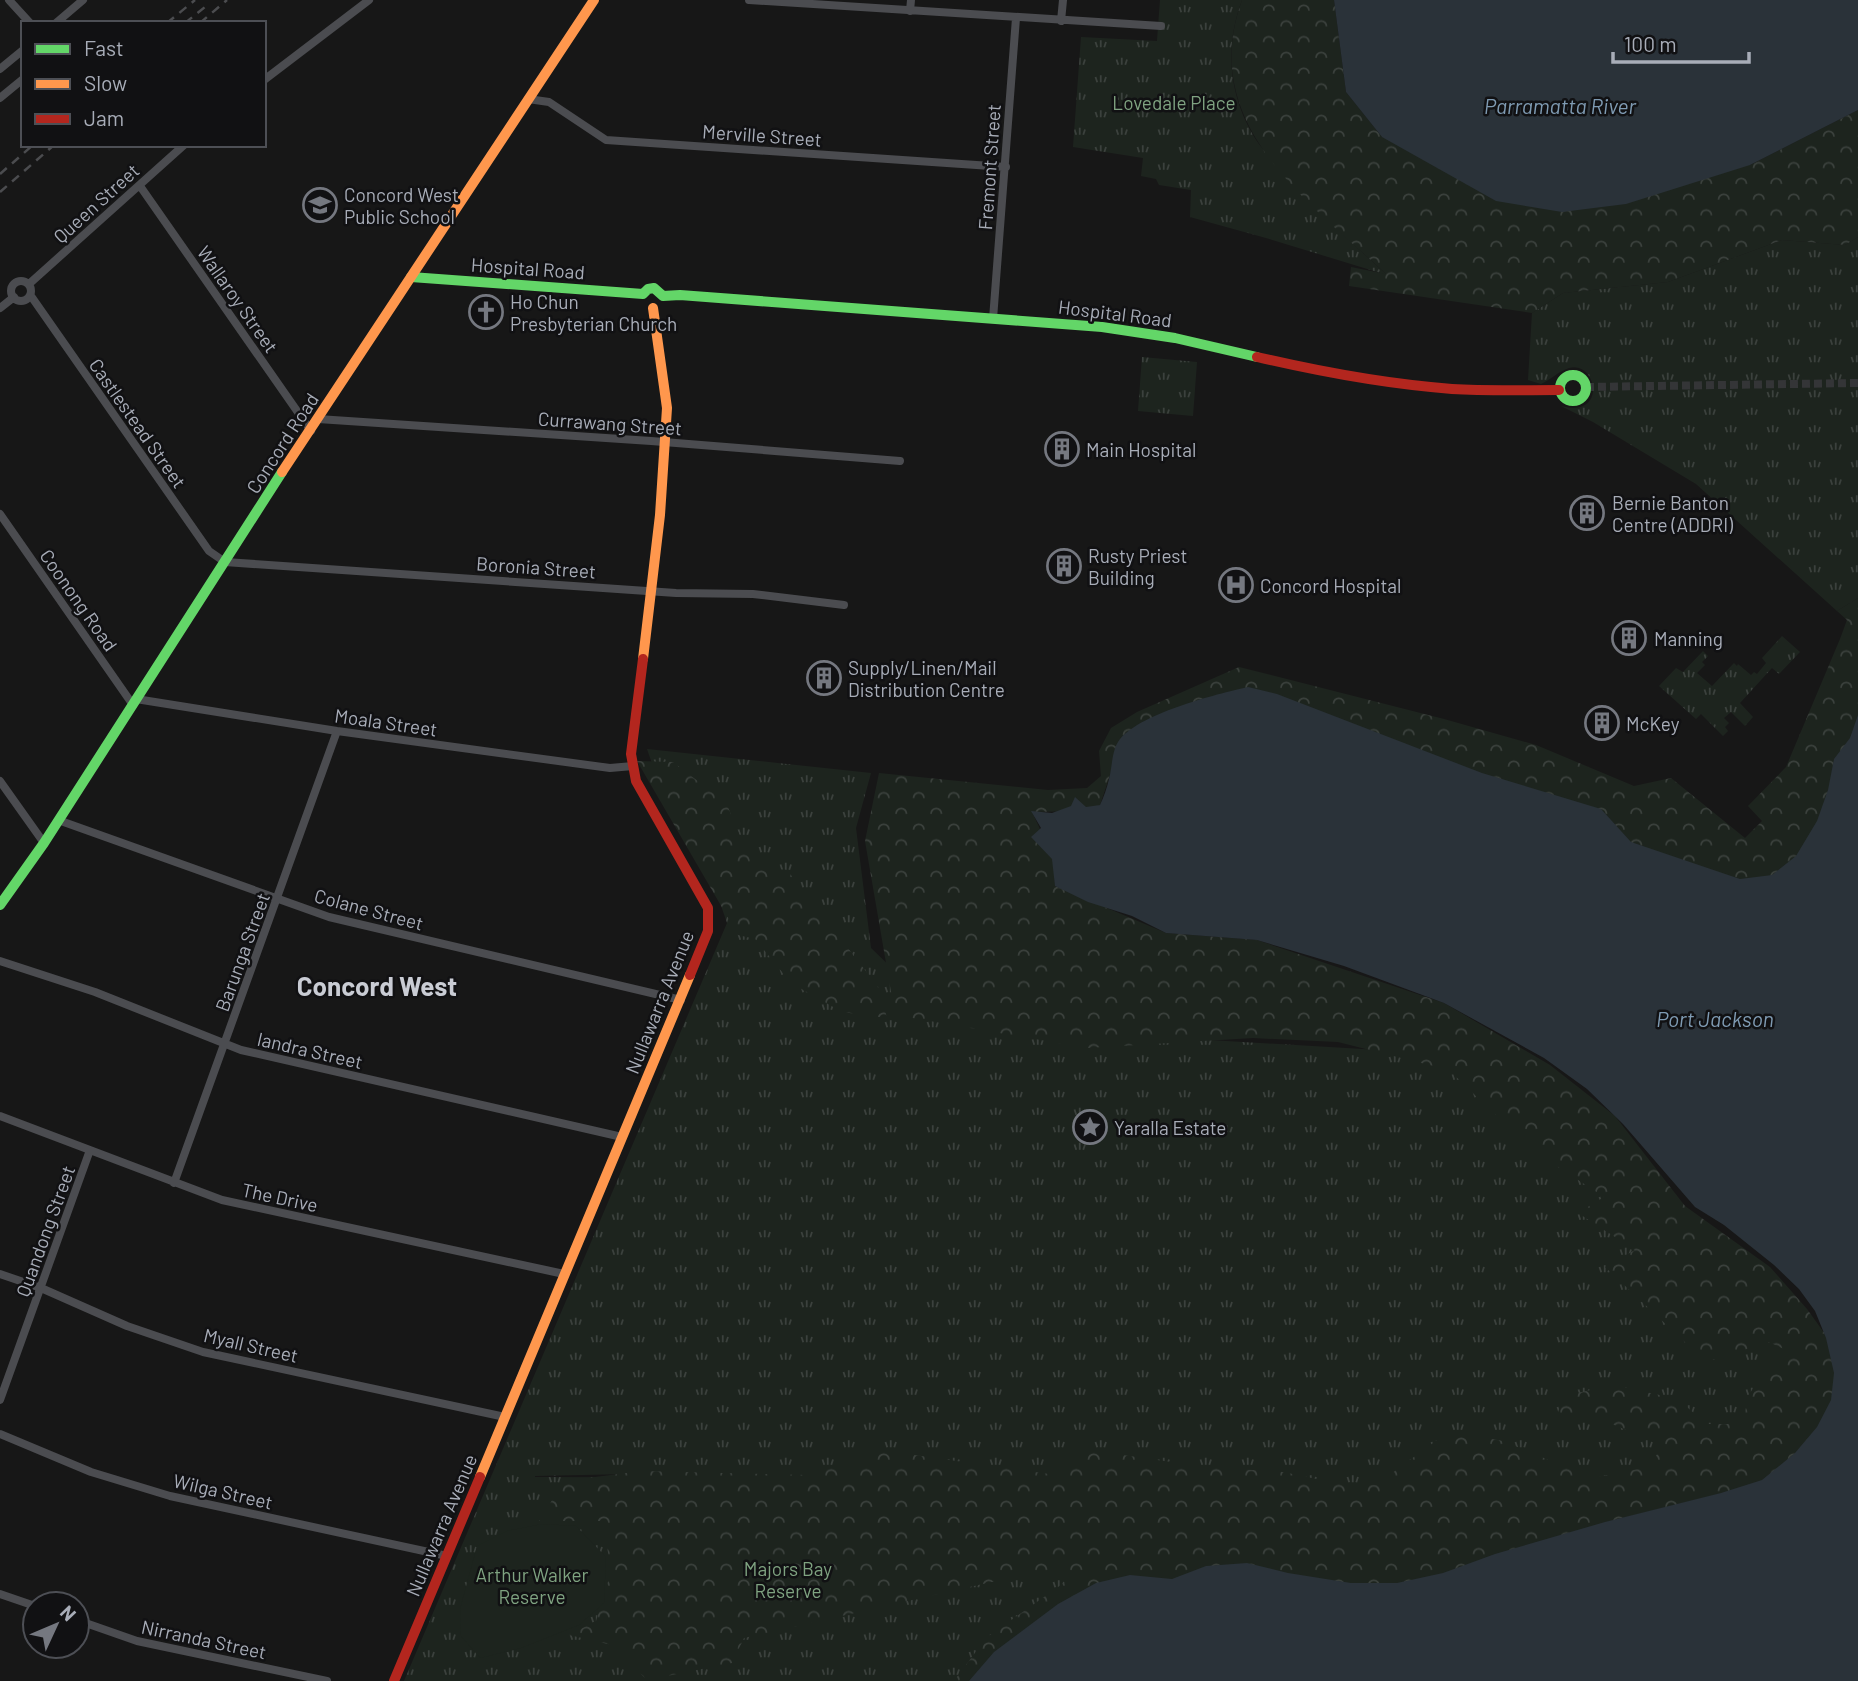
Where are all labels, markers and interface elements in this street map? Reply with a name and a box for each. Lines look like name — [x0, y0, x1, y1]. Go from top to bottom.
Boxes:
legend — [21, 21, 266, 147]
scale bar — [1613, 21, 1750, 65]
text: 100 m — [1624, 31, 1677, 56]
text: Fast — [84, 35, 124, 60]
text: Slow — [84, 70, 127, 95]
park label: Lovedale Place — [1112, 91, 1236, 114]
water label: Parramatta River — [1484, 93, 1636, 118]
street label: Fremont Street — [973, 103, 1005, 231]
text: Jam — [84, 105, 124, 130]
street label: Merville Street — [702, 119, 822, 151]
street label: Queen Street — [48, 159, 144, 247]
place label: Concord West Public School — [344, 183, 459, 228]
school or university icon: Concord West Public School — [301, 186, 339, 224]
street label: Wallaroy Street — [193, 241, 283, 357]
street label: Hospital Road — [470, 253, 586, 283]
place label: Ho Chun Presbyterian Church — [510, 290, 677, 335]
church icon: Ho Chun Presbyterian Church — [467, 293, 505, 331]
street label: Hospital Road — [1057, 295, 1173, 331]
street label: Castlestead Street — [85, 354, 191, 492]
street label: Concord Road — [241, 388, 323, 498]
street label: Currawang Street — [537, 406, 683, 440]
building icon: Main Hospital — [1043, 430, 1081, 468]
place label: Main Hospital — [1086, 438, 1196, 461]
place label: Bernie Banton Centre (ADDRI) — [1612, 491, 1734, 536]
building icon: Bernie Banton Centre (ADDRI) — [1568, 494, 1606, 532]
place label: Rusty Priest Building — [1088, 544, 1187, 589]
street label: Coonong Road — [35, 545, 123, 655]
building icon: Rusty Priest Building — [1045, 547, 1083, 585]
street label: Boronia Street — [475, 551, 597, 583]
hospital icon: Concord Hospital — [1217, 566, 1255, 604]
place label: Concord Hospital — [1260, 574, 1401, 597]
building icon: Manning — [1610, 619, 1648, 657]
place label: Manning — [1654, 627, 1723, 650]
place label: Supply/Linen/Mail Distribution Centre — [848, 656, 1005, 701]
building icon: Supply/Linen/Mail Distribution Centre — [805, 659, 843, 697]
street label: Moala Street — [333, 703, 439, 741]
building icon: McKey — [1583, 704, 1621, 742]
place label: McKey — [1626, 712, 1680, 735]
street label: Colane Street — [312, 883, 426, 935]
street label: Barunga Street — [210, 890, 274, 1014]
street label: Nullawarra Avenue — [620, 927, 698, 1077]
district label: Concord West — [297, 970, 457, 1001]
water label: Port Jackson — [1656, 1006, 1774, 1031]
street label: Iandra Street — [255, 1027, 365, 1073]
place icon: Yaralla Estate — [1071, 1108, 1109, 1146]
place label: Yaralla Estate — [1114, 1116, 1226, 1139]
street label: Quandong Street — [11, 1162, 79, 1300]
street label: The Drive — [240, 1178, 320, 1216]
street label: Myall Street — [202, 1323, 300, 1367]
street label: Nullawarra Avenue — [401, 1450, 481, 1600]
street label: Wilga Street — [171, 1468, 275, 1514]
park label: Majors Bay Reserve — [744, 1557, 832, 1602]
park label: Arthur Walker Reserve — [476, 1563, 589, 1608]
north arrow — [21, 1590, 91, 1660]
text: N — [56, 1600, 81, 1625]
street label: Nirranda Street — [139, 1615, 269, 1663]

